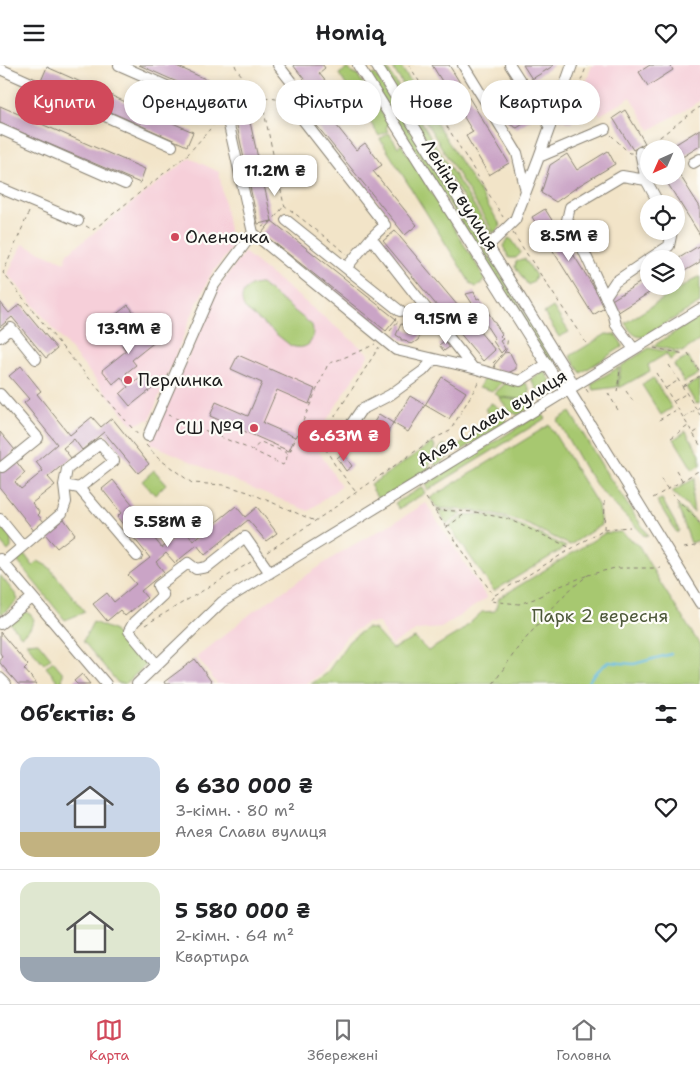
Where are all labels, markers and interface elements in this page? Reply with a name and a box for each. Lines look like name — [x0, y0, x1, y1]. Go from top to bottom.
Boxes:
text: Homiq — [315, 18, 385, 47]
icon: menu — [20, 19, 48, 47]
icon: heart — [652, 19, 680, 47]
chip: Купити — [15, 80, 114, 125]
chip: Орендувати — [124, 80, 266, 125]
chip: Фільтри — [276, 80, 381, 125]
chip: Нове — [391, 80, 471, 125]
chip: Квартира — [481, 80, 600, 125]
street label: Леніна вулиця — [416, 134, 504, 256]
north arrow — [640, 140, 685, 185]
map controls — [640, 140, 685, 295]
pin: 11.2M ₴ — [229, 155, 321, 197]
text: 11.2M ₴ — [244, 160, 306, 181]
button: locate — [640, 195, 685, 240]
pin: 8.5M ₴ — [528, 219, 610, 262]
place label: Оленочка — [185, 225, 269, 249]
text: 8.5M ₴ — [540, 225, 598, 246]
marker: Оленочка — [169, 231, 181, 243]
button: layers — [640, 250, 685, 295]
pin: 9.15M ₴ — [400, 303, 492, 345]
text: 9.15M ₴ — [414, 308, 478, 329]
pin: 13.9M ₴ — [83, 313, 175, 355]
text: 13.9M ₴ — [97, 318, 161, 339]
street label: Алея Слави вулиця — [412, 364, 572, 472]
place label: Перлинка — [138, 368, 223, 392]
marker: Перлинка — [122, 374, 134, 386]
place label: СШ №9 — [175, 416, 244, 440]
pin: 6.63M ₴ — [298, 419, 390, 462]
marker: СШ №9 — [248, 422, 260, 434]
text: 6.63M ₴ — [309, 425, 379, 446]
pin: 5.58M ₴ — [122, 505, 214, 548]
text: 5.58M ₴ — [134, 511, 202, 532]
park label: Парк 2 вересня — [532, 604, 668, 628]
text: Об’єктів: 6 — [20, 700, 136, 728]
icon: filters — [652, 700, 680, 728]
text: 6 630 000 ₴ — [175, 772, 313, 800]
icon: home — [60, 777, 120, 837]
icon: heart — [652, 793, 680, 821]
text: 3-кімн. · 80 m² — [175, 800, 295, 821]
text: Алея Слави вулиця — [175, 821, 327, 842]
text: 5 580 000 ₴ — [175, 897, 311, 925]
icon: home — [60, 902, 120, 962]
icon: heart — [652, 918, 680, 946]
text: 2-кімн. · 64 m² — [175, 925, 294, 946]
text: Квартира — [175, 946, 249, 967]
tab: Карта — [89, 1016, 129, 1064]
tab: Збережені — [307, 1016, 378, 1064]
tab: Головна — [556, 1016, 611, 1064]

